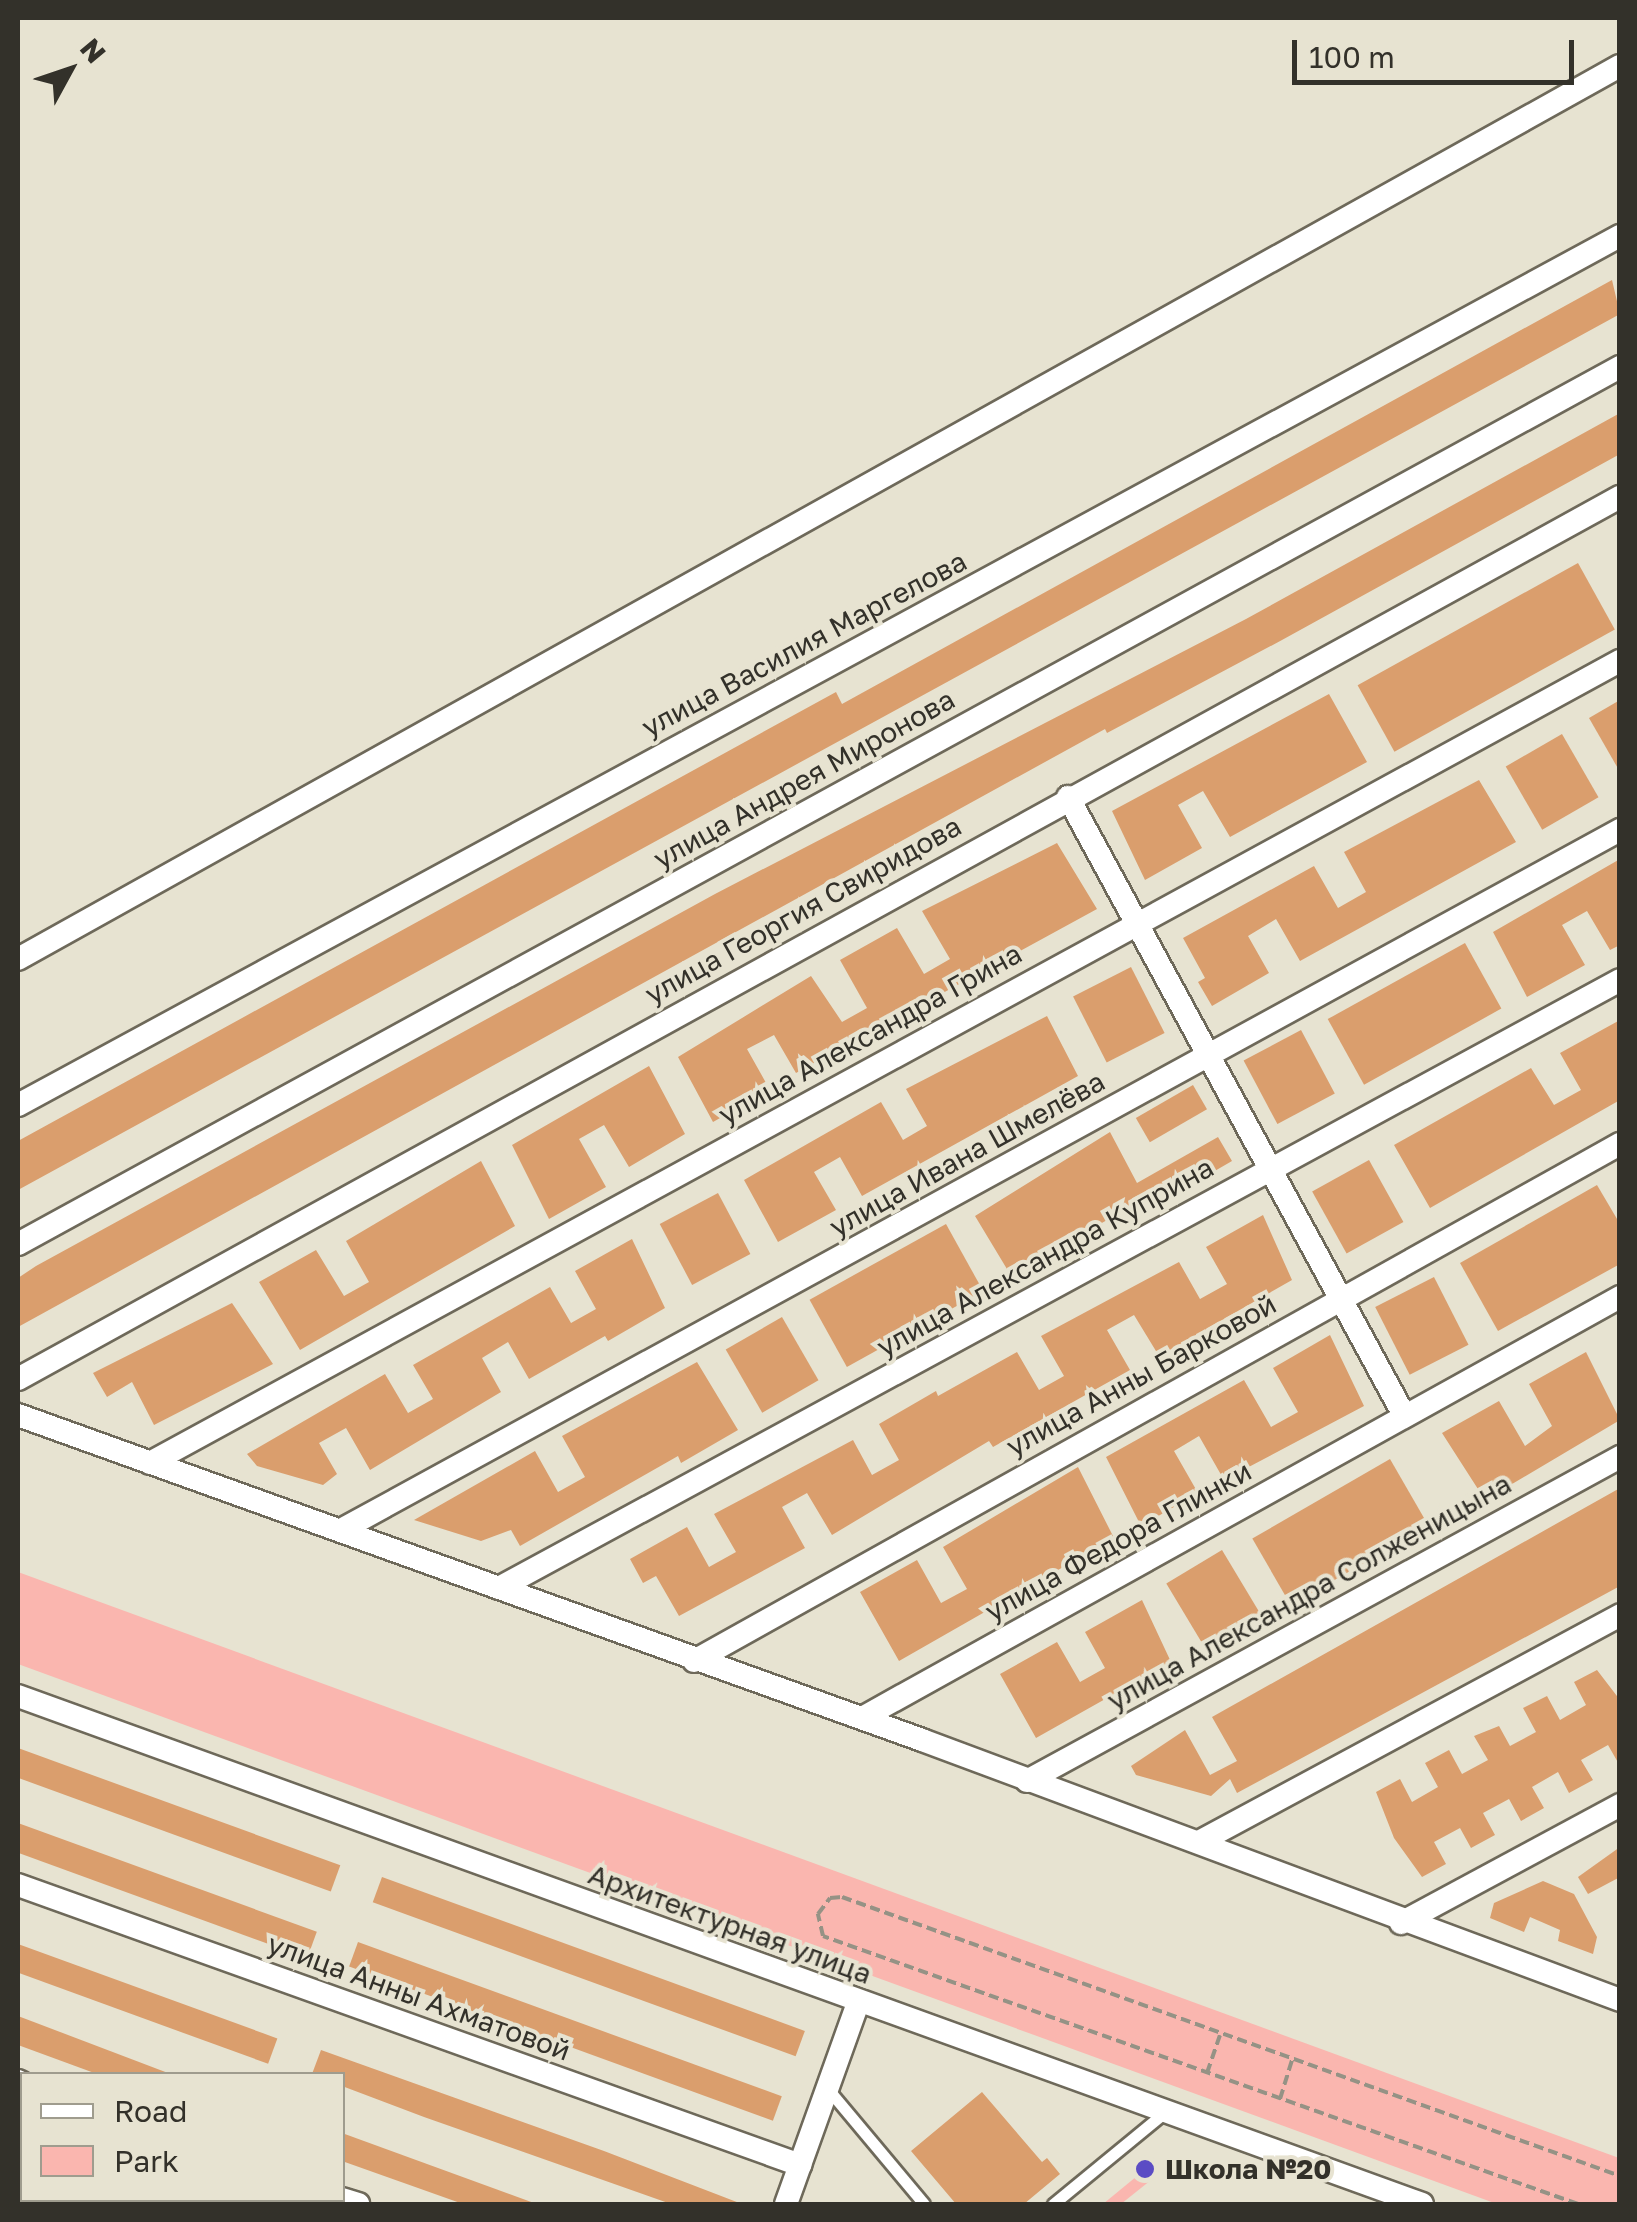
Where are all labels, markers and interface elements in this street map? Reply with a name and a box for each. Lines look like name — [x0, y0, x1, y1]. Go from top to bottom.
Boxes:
north arrow — [20, 20, 120, 120]
scale bar — [1297, 20, 1580, 82]
text: N — [74, 32, 113, 69]
text: 100 m — [1309, 39, 1395, 75]
street label: улица Василия Маргелова — [636, 544, 972, 744]
street label: улица Андрея Миронова — [648, 682, 960, 876]
street label: улица Георгия Свиридова — [639, 809, 967, 1011]
street label: улица Александра Грина — [713, 937, 1027, 1131]
street label: улица Ивана Шмелёва — [824, 1064, 1110, 1244]
street label: улица Александра Куприна — [871, 1150, 1219, 1364]
street label: улица Анны Барковой — [1000, 1287, 1282, 1463]
street label: улица Федора Глинки — [979, 1454, 1257, 1628]
street label: улица Александра Солженицына — [1101, 1467, 1517, 1717]
street label: Архитектурная улица — [584, 1857, 876, 1991]
street label: улица Анны Ахматовой — [263, 1927, 575, 2067]
legend — [20, 2072, 345, 2202]
text: Road — [114, 2093, 188, 2129]
text: Park — [114, 2143, 179, 2179]
place label: Школа №20 — [1165, 2152, 1331, 2186]
marker: Школа №20 — [1134, 2158, 1156, 2180]

